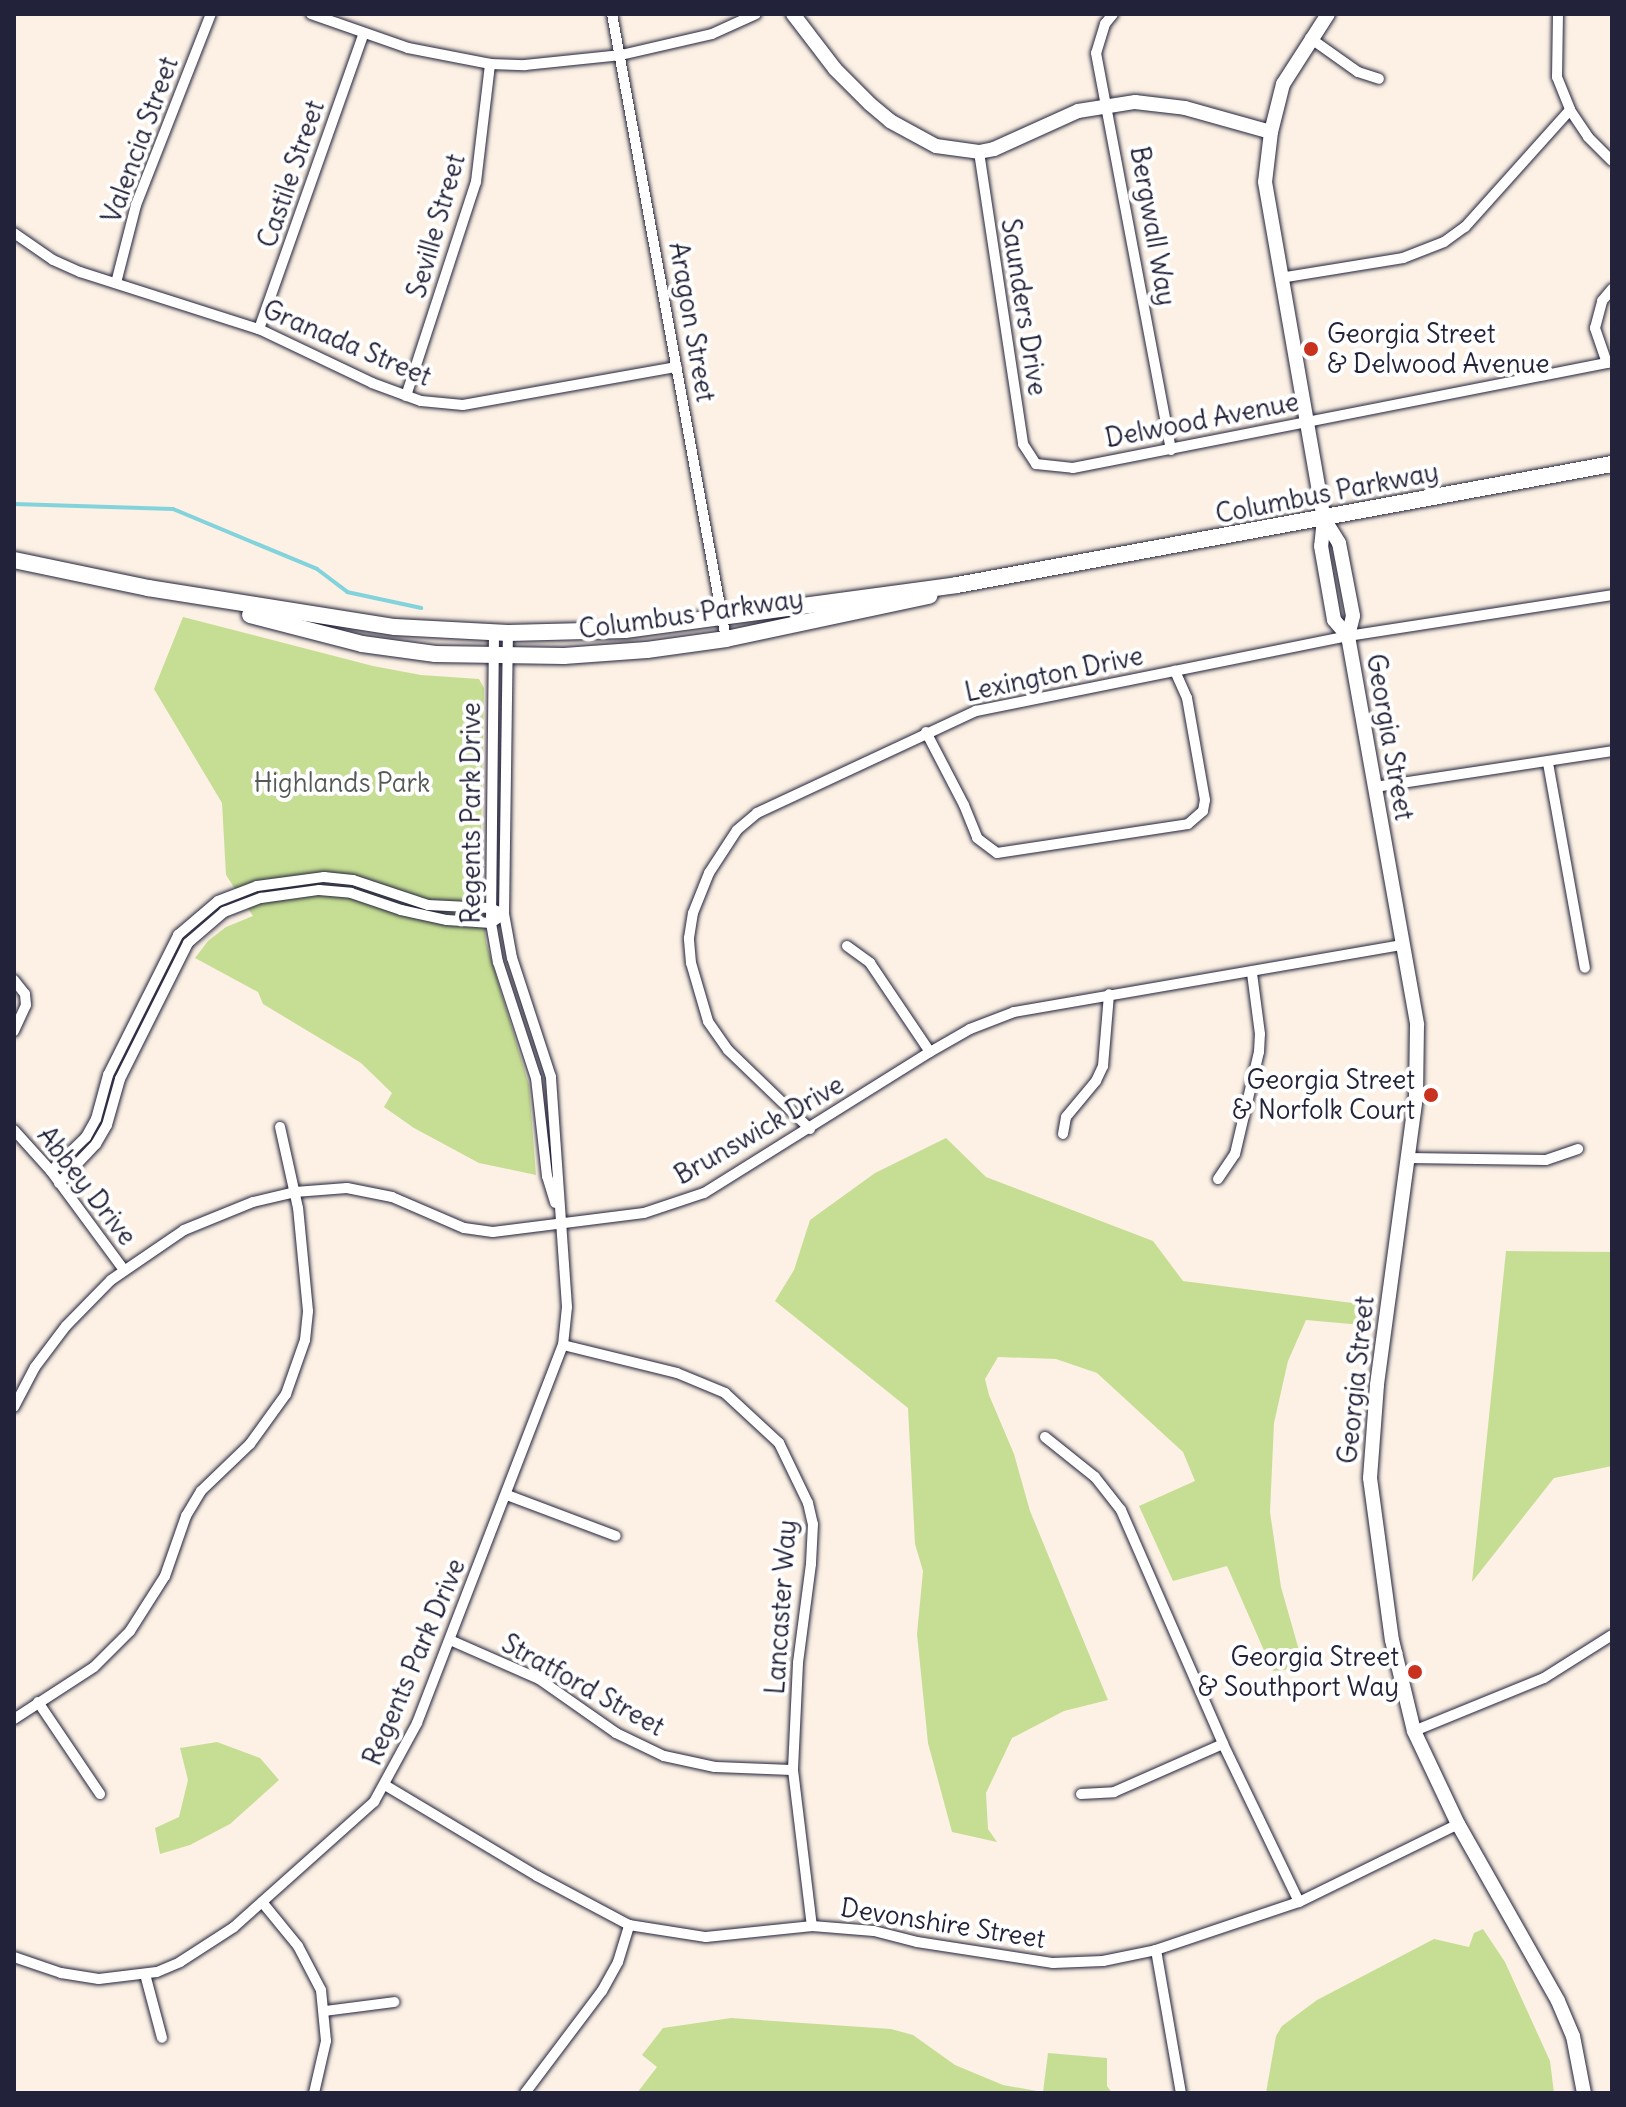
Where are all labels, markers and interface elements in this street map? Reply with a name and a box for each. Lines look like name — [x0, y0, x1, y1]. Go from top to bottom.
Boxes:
street label: Valencia Street — [96, 53, 184, 227]
street label: Castile Street — [251, 96, 331, 252]
street label: Bergwall Way — [1124, 144, 1182, 308]
street label: Seville Street — [401, 150, 471, 302]
street label: Saunders Drive — [995, 216, 1053, 398]
street label: Aragon Street — [663, 240, 721, 404]
street label: Granada Street — [258, 294, 436, 392]
place label: Georgia Street & Delwood Avenue — [1327, 318, 1550, 380]
marker: Georgia Street & Delwood Avenue — [1302, 340, 1320, 358]
street label: Delwood Avenue — [1103, 386, 1301, 454]
street label: Columbus Parkway — [1213, 456, 1441, 530]
street label: Columbus Parkway — [577, 583, 805, 645]
street label: Lexington Drive — [962, 640, 1146, 708]
street label: Georgia Street — [1360, 651, 1420, 823]
street label: Regents Park Drive — [455, 702, 487, 924]
park label: Highlands Park — [254, 767, 430, 799]
place label: Georgia Street & Norfolk Court — [1232, 1064, 1415, 1126]
street label: Brunswick Drive — [669, 1069, 849, 1191]
marker: Georgia Street & Norfolk Court — [1422, 1086, 1440, 1104]
street label: Abbey Drive — [31, 1121, 143, 1251]
street label: Georgia Street — [1332, 1295, 1380, 1465]
street label: Lancaster Way — [759, 1519, 803, 1695]
street label: Regents Park Drive — [356, 1554, 472, 1770]
street label: Stratford Street — [496, 1628, 670, 1742]
place label: Georgia Street & Southport Way — [1198, 1641, 1399, 1702]
marker: Georgia Street & Southport Way — [1406, 1663, 1424, 1681]
street label: Devonshire Street — [838, 1891, 1048, 1955]

